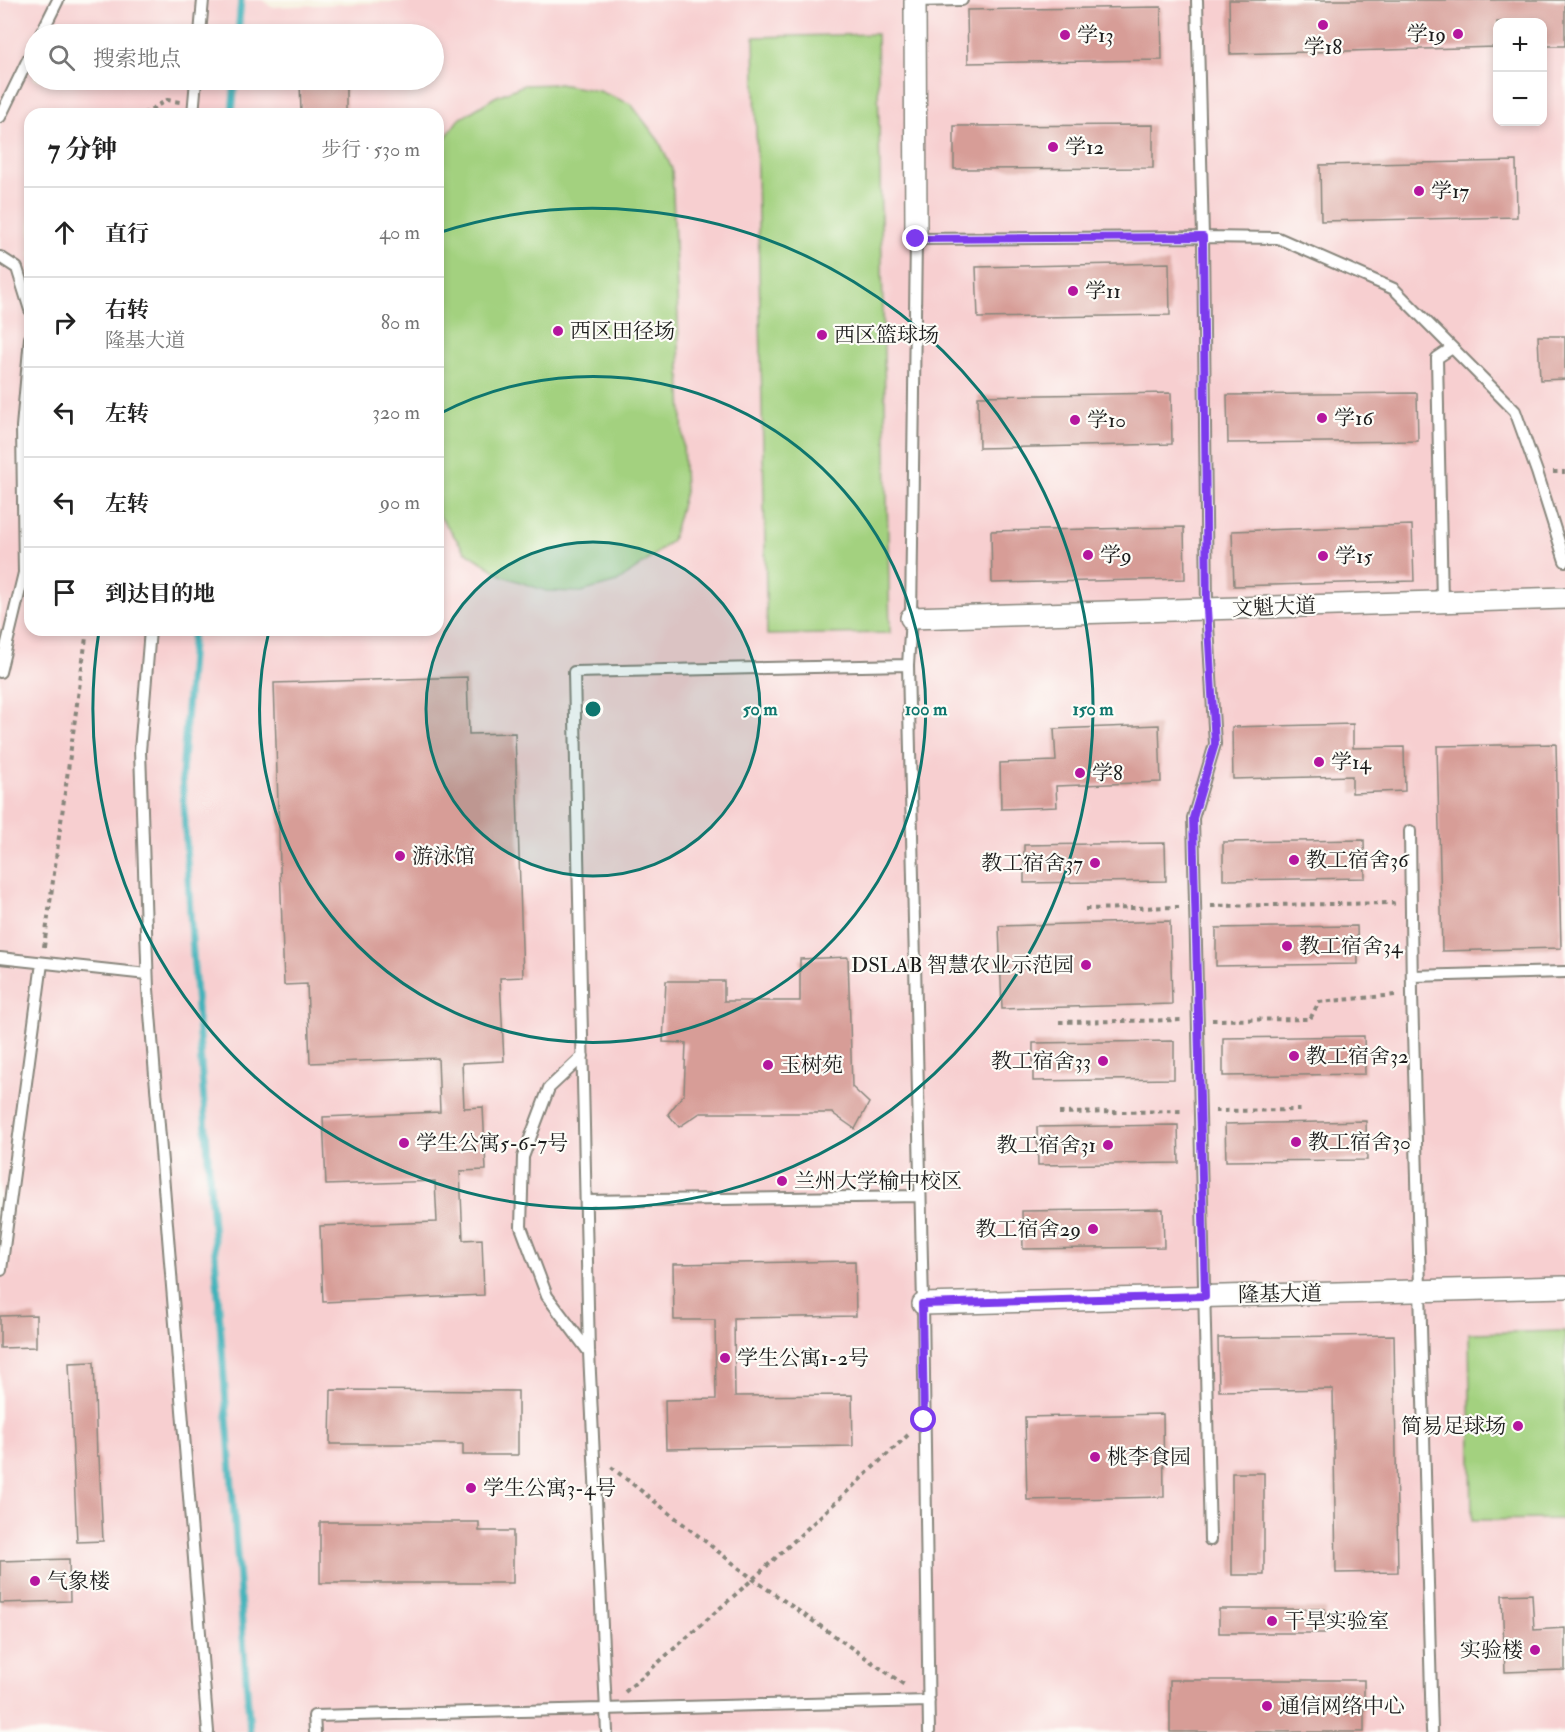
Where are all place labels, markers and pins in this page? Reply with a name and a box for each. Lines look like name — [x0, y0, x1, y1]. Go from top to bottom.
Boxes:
marker: 学18 — [1316, 18, 1330, 32]
place label: 学19 — [1407, 21, 1446, 48]
place label: 学13 — [1077, 22, 1114, 49]
marker: 学19 — [1451, 27, 1465, 41]
marker: 学13 — [1058, 28, 1072, 42]
place label: 学18 — [1304, 34, 1342, 61]
place label: 学12 — [1065, 134, 1104, 161]
marker: 学12 — [1046, 140, 1060, 154]
place label: 学17 — [1431, 178, 1469, 205]
marker: 学17 — [1412, 184, 1426, 198]
place label: 学11 — [1085, 278, 1121, 305]
marker: 学11 — [1066, 284, 1080, 298]
place label: 西区田径场 — [570, 318, 675, 345]
place label: 西区篮球场 — [834, 322, 939, 349]
marker: 西区田径场 — [551, 324, 565, 338]
marker: 西区篮球场 — [815, 328, 829, 342]
place label: 学16 — [1334, 405, 1374, 432]
place label: 学10 — [1087, 407, 1126, 434]
marker: 学16 — [1315, 411, 1329, 425]
marker: 学10 — [1068, 413, 1082, 427]
place label: 学9 — [1100, 542, 1132, 569]
place label: 学15 — [1335, 543, 1373, 570]
marker: 学9 — [1081, 548, 1095, 562]
marker: 学15 — [1316, 549, 1330, 563]
centre of rings — [583, 699, 603, 719]
place label: 学14 — [1331, 749, 1372, 776]
marker: 学14 — [1312, 755, 1326, 769]
place label: 学8 — [1092, 760, 1123, 787]
marker: 学8 — [1073, 766, 1087, 780]
place label: 游泳馆 — [412, 843, 475, 870]
place label: 教工宿舍36 — [1306, 847, 1410, 874]
marker: 游泳馆 — [393, 849, 407, 863]
place label: 教工宿舍37 — [981, 850, 1083, 877]
marker: 教工宿舍36 — [1287, 853, 1301, 867]
marker: 教工宿舍37 — [1088, 856, 1102, 870]
place label: 教工宿舍34 — [1299, 933, 1404, 960]
marker: 教工宿舍34 — [1280, 939, 1294, 953]
place label: DSLAB 智慧农业示范园 — [851, 952, 1074, 979]
marker: DSLAB 智慧农业示范园 — [1079, 958, 1093, 972]
place label: 教工宿舍32 — [1306, 1043, 1409, 1070]
place label: 教工宿舍33 — [991, 1048, 1091, 1075]
marker: 教工宿舍32 — [1287, 1049, 1301, 1063]
place label: 玉树苑 — [780, 1052, 843, 1079]
marker: 教工宿舍33 — [1096, 1054, 1110, 1068]
marker: 玉树苑 — [761, 1058, 775, 1072]
place label: 教工宿舍30 — [1308, 1129, 1411, 1156]
place label: 学生公寓5-6-7号 — [416, 1130, 568, 1157]
place label: 教工宿舍31 — [996, 1132, 1096, 1159]
marker: 教工宿舍30 — [1289, 1135, 1303, 1149]
marker: 学生公寓5-6-7号 — [397, 1136, 411, 1150]
marker: 教工宿舍31 — [1101, 1138, 1115, 1152]
place label: 兰州大学榆中校区 — [794, 1168, 962, 1195]
marker: 兰州大学榆中校区 — [775, 1174, 789, 1188]
place label: 教工宿舍29 — [976, 1216, 1081, 1243]
marker: 教工宿舍29 — [1086, 1222, 1100, 1236]
place label: 学生公寓1-2号 — [737, 1345, 869, 1372]
marker: 学生公寓1-2号 — [718, 1351, 732, 1365]
place label: 简易足球场 — [1401, 1413, 1506, 1440]
marker: 简易足球场 — [1511, 1419, 1525, 1433]
place label: 桃李食园 — [1107, 1444, 1191, 1471]
marker: 桃李食园 — [1088, 1450, 1102, 1464]
place label: 学生公寓3-4号 — [483, 1475, 616, 1502]
marker: 学生公寓3-4号 — [464, 1481, 478, 1495]
place label: 气象楼 — [47, 1568, 110, 1595]
marker: 气象楼 — [28, 1574, 42, 1588]
place label: 干旱实验室 — [1284, 1608, 1389, 1635]
marker: 干旱实验室 — [1265, 1614, 1279, 1628]
place label: 实验楼 — [1460, 1637, 1523, 1664]
marker: 实验楼 — [1528, 1643, 1542, 1657]
place label: 通信网络中心 — [1279, 1693, 1405, 1720]
marker: 通信网络中心 — [1260, 1699, 1274, 1713]

